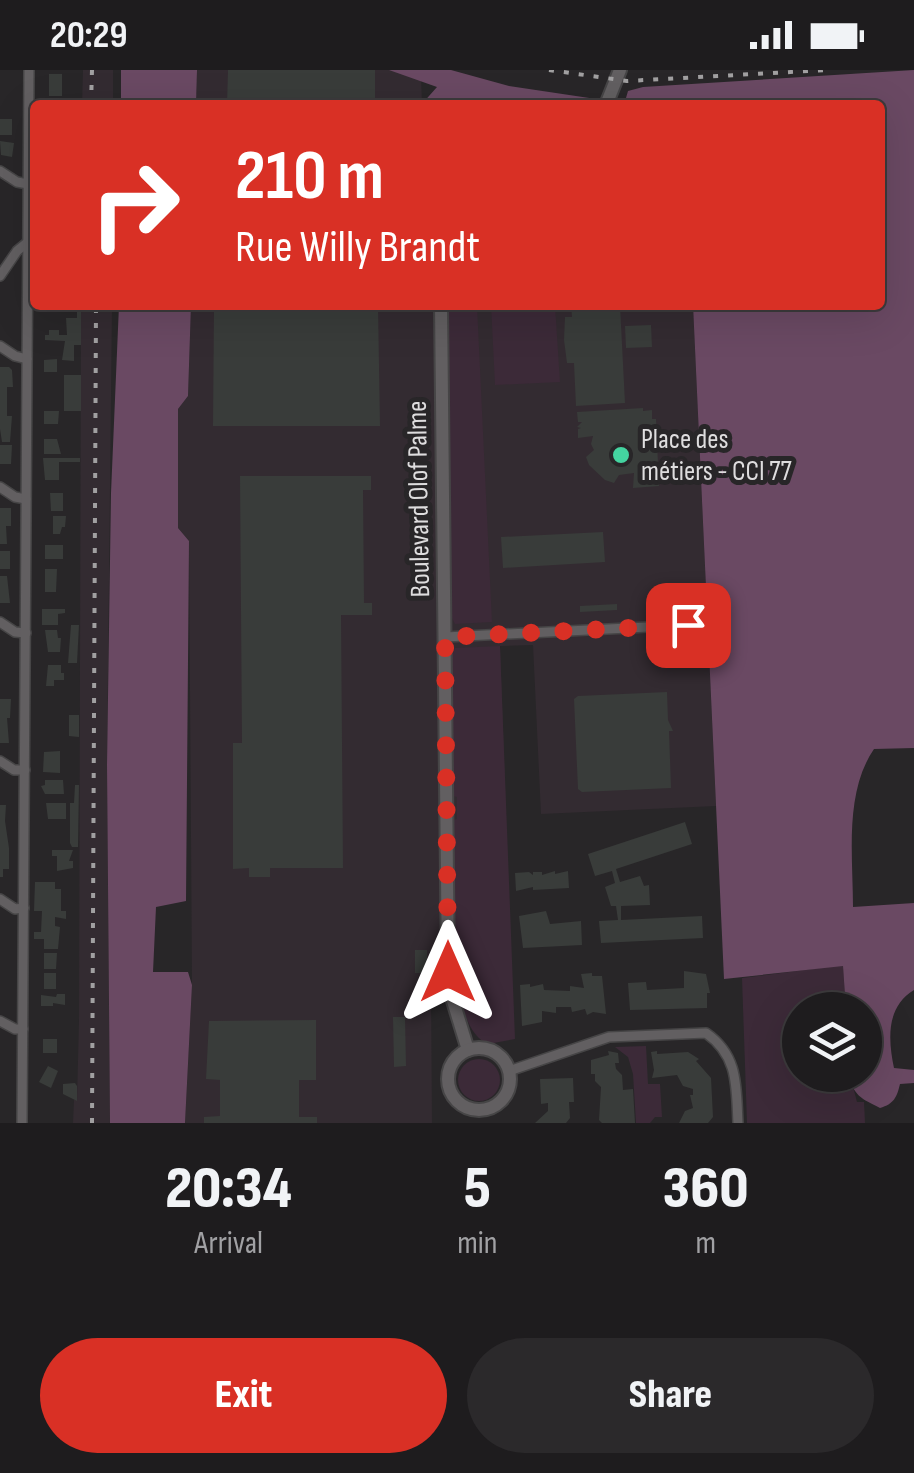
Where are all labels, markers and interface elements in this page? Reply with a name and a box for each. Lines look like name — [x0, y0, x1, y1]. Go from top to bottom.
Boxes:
text: 20:29 — [50, 13, 127, 58]
text: 210 m — [235, 135, 384, 219]
icon: right — [70, 140, 200, 270]
text: Rue Willy Brandt — [235, 220, 480, 275]
street label: Boulevard Olof Palme — [401, 400, 437, 598]
place label: Place des métiers - CCI 77 — [641, 423, 792, 488]
marker: Place des métiers - CCI 77 — [610, 444, 632, 466]
pin — [646, 583, 731, 668]
icon: arrive — [661, 598, 716, 653]
position arrow — [396, 920, 500, 1024]
map controls — [782, 992, 882, 1092]
button: layers — [782, 992, 882, 1092]
text: 20:34 — [165, 1153, 292, 1225]
text: 5 — [464, 1153, 491, 1225]
text: 360 — [663, 1153, 749, 1225]
text: Arrival — [194, 1224, 263, 1263]
text: min — [457, 1224, 497, 1263]
text: m — [695, 1224, 716, 1263]
button: Exit — [40, 1338, 447, 1453]
button: Share — [467, 1338, 874, 1453]

